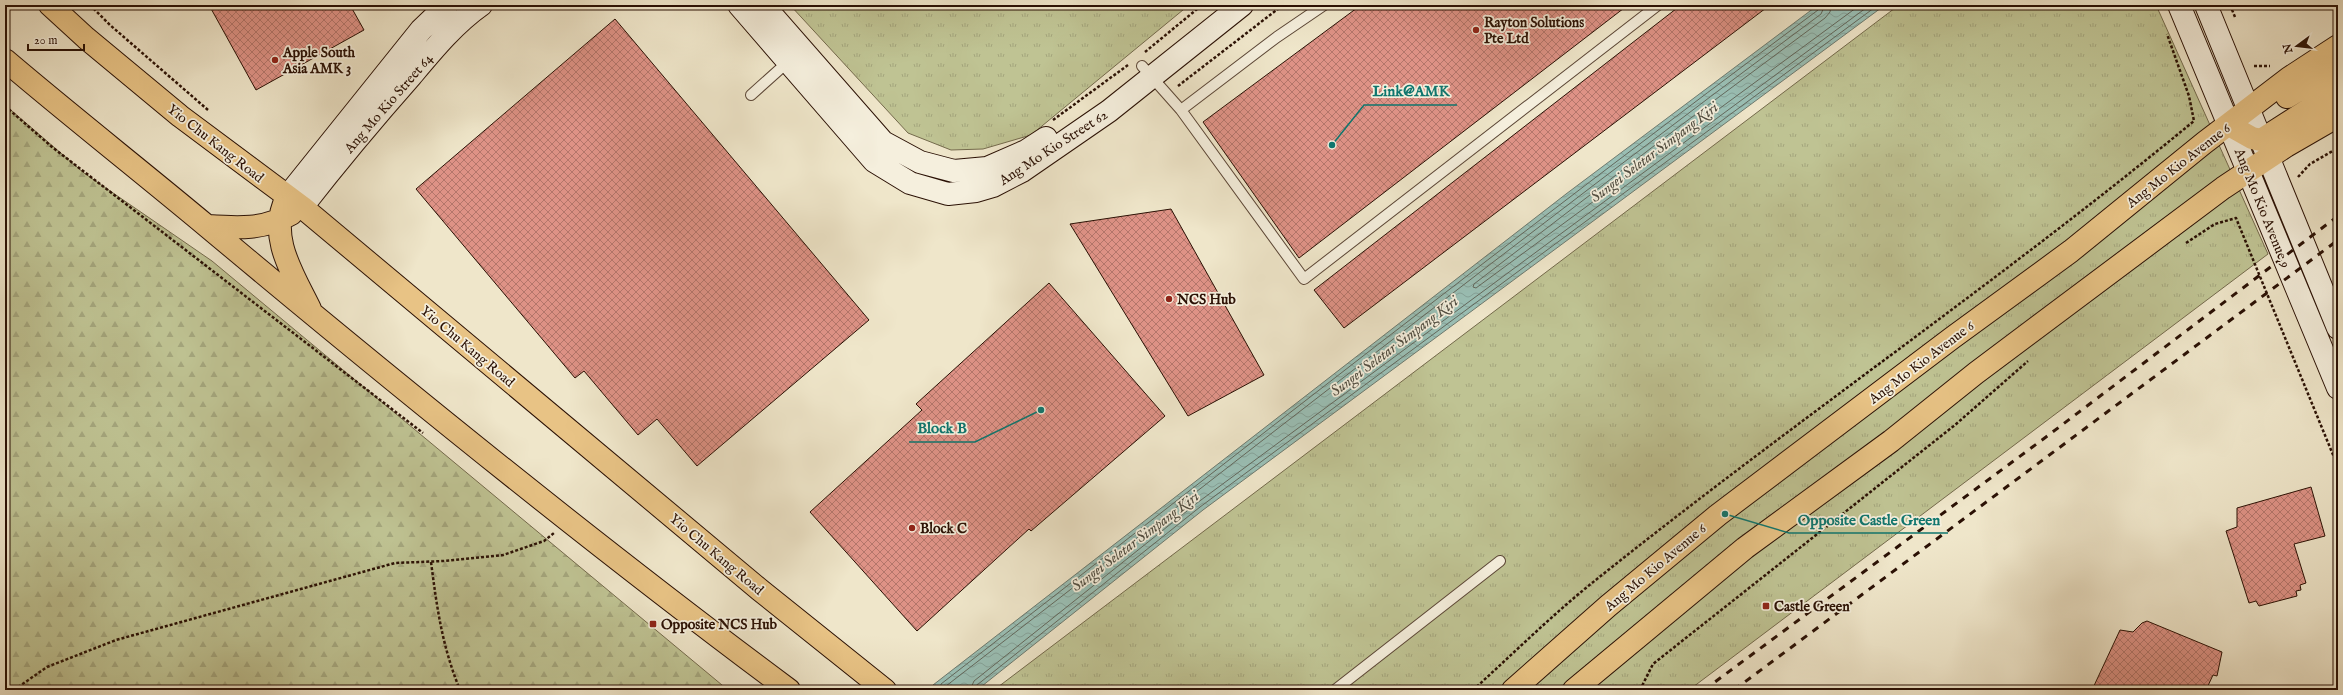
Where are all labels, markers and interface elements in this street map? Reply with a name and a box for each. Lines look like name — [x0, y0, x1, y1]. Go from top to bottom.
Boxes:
place label: Rayton Solutions Pte Ltd — [1484, 14, 1584, 48]
marker: Rayton Solutions Pte Ltd — [1471, 25, 1481, 35]
scale bar — [28, 26, 84, 52]
north arrow — [2277, 26, 2317, 66]
text: 20 m — [34, 33, 57, 48]
text: N — [2280, 41, 2297, 56]
place label: Apple South Asia AMK 3 — [282, 44, 356, 78]
street label: Ang Mo Kio Street 64 — [340, 50, 437, 158]
marker: Apple South Asia AMK 3 — [270, 55, 280, 65]
callout: Link@AMK — [1364, 78, 1457, 105]
text: Link@AMK — [1372, 82, 1451, 101]
water label: Sungei Seletar Simpang Kiri — [1587, 97, 1724, 208]
street label: Yio Chu Kang Road — [164, 101, 268, 187]
street label: Ang Mo Kio Street 62 — [995, 106, 1112, 190]
street label: Ang Mo Kio Avenue 6 — [2122, 119, 2235, 213]
street label: Ang Mo Kio Avenue 9 — [2229, 145, 2294, 271]
place label: NCS Hub — [1176, 291, 1236, 309]
water label: Sungei Seletar Simpang Kiri — [1327, 291, 1464, 402]
marker: NCS Hub — [1164, 294, 1174, 304]
street label: Yio Chu Kang Road — [417, 302, 519, 392]
street label: Ang Mo Kio Avenue 6 — [1865, 317, 1979, 409]
callout: Block B — [909, 415, 975, 442]
text: Block B — [917, 419, 967, 438]
water label: Sungei Seletar Simpang Kiri — [1068, 486, 1205, 597]
callout: Opposite Castle Green — [1789, 506, 1948, 533]
street label: Yio Chu Kang Road — [666, 510, 768, 600]
text: Opposite Castle Green — [1798, 511, 1940, 530]
street label: Ang Mo Kio Avenue 6 — [1600, 519, 1711, 616]
place label: Block C — [920, 520, 967, 538]
marker: Block C — [907, 523, 917, 533]
place label: Castle Green — [1774, 598, 1850, 616]
marker: Castle Green — [1761, 601, 1771, 611]
place label: Opposite NCS Hub — [661, 616, 778, 634]
marker: Opposite NCS Hub — [648, 619, 658, 629]

